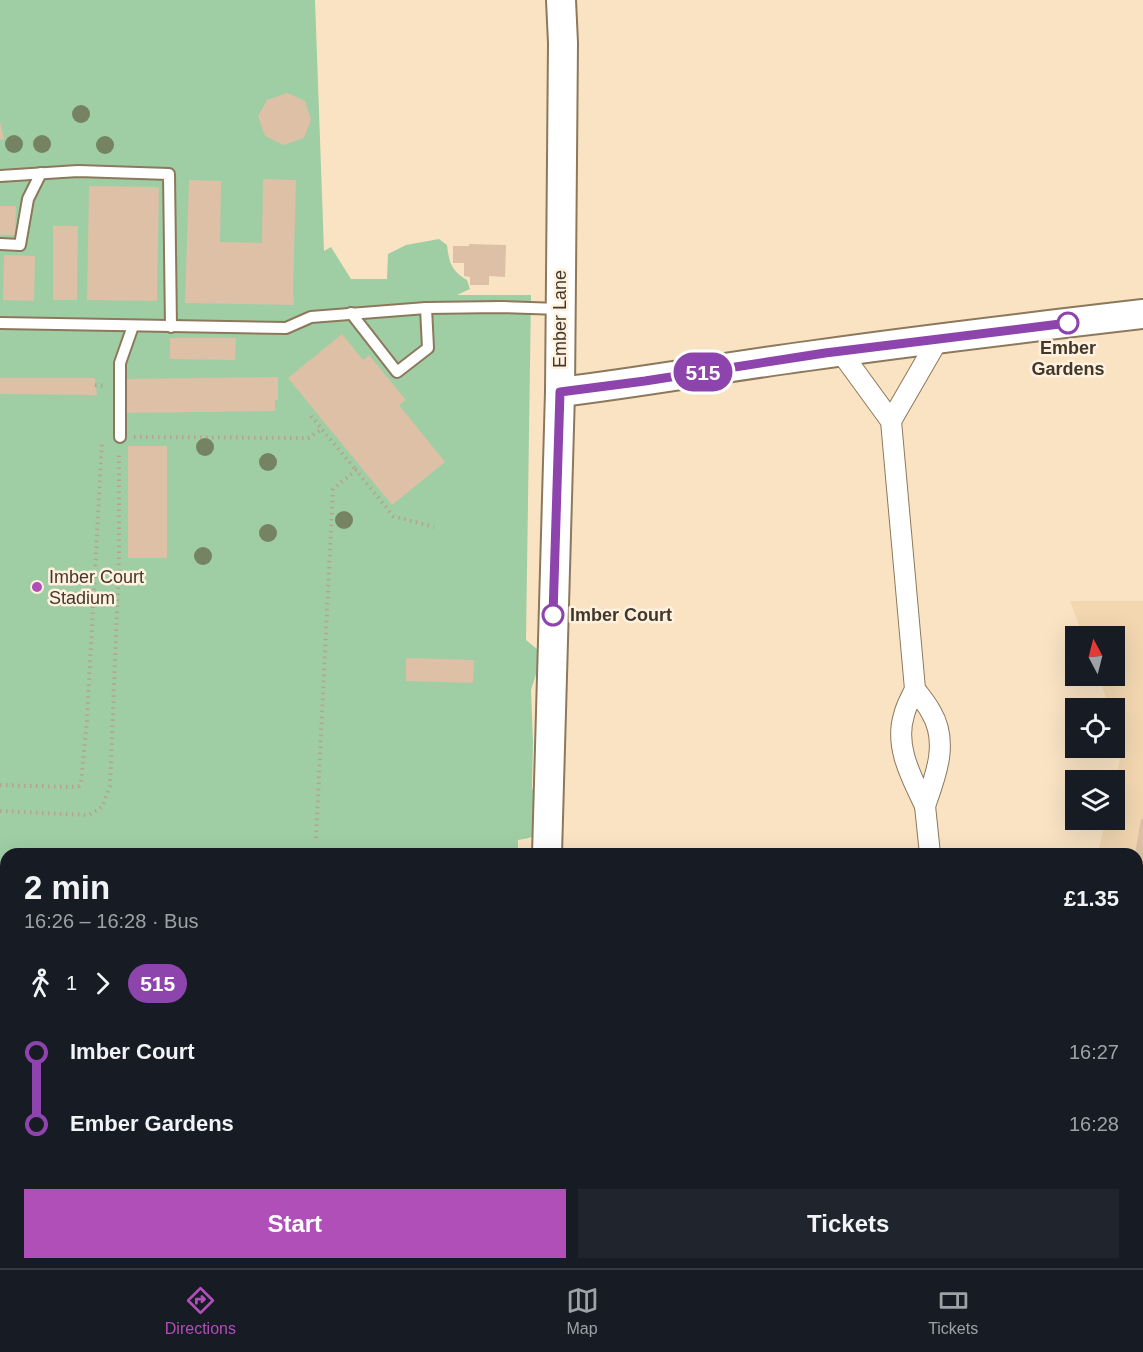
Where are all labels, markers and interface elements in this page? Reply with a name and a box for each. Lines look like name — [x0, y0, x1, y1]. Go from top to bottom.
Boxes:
street label: Ember Lane — [550, 270, 570, 368]
marker: Ember Gardens — [1057, 312, 1079, 334]
place label: Ember Gardens — [1031, 338, 1105, 379]
line badge: 515 — [668, 352, 738, 392]
text: 515 — [685, 361, 721, 384]
place label: Imber Court Stadium — [49, 567, 144, 608]
marker: Imber Court Stadium — [30, 580, 44, 594]
marker: Imber Court — [542, 604, 564, 626]
place label: Imber Court — [570, 605, 672, 625]
north arrow — [1065, 626, 1125, 686]
map controls — [1065, 626, 1125, 830]
button: locate — [1065, 698, 1125, 758]
button: layers — [1065, 770, 1125, 830]
text: 2 min — [24, 869, 110, 906]
text: £1.35 — [1064, 886, 1119, 911]
text: 16:26 – 16:28 · Bus — [24, 910, 199, 932]
icon: walk — [24, 967, 57, 1000]
icon: forward — [86, 967, 119, 1000]
text: 1 — [66, 972, 77, 994]
text: 515 — [140, 972, 175, 995]
text: Imber Court — [70, 1039, 195, 1064]
text: 16:27 — [1069, 1041, 1119, 1063]
text: Ember Gardens — [70, 1111, 234, 1136]
text: 16:28 — [1069, 1113, 1119, 1135]
button: Start — [24, 1189, 566, 1258]
button: Tickets — [578, 1189, 1119, 1258]
tab: Directions — [165, 1284, 236, 1338]
tab: Map — [566, 1284, 599, 1338]
tab: Tickets — [928, 1284, 978, 1338]

